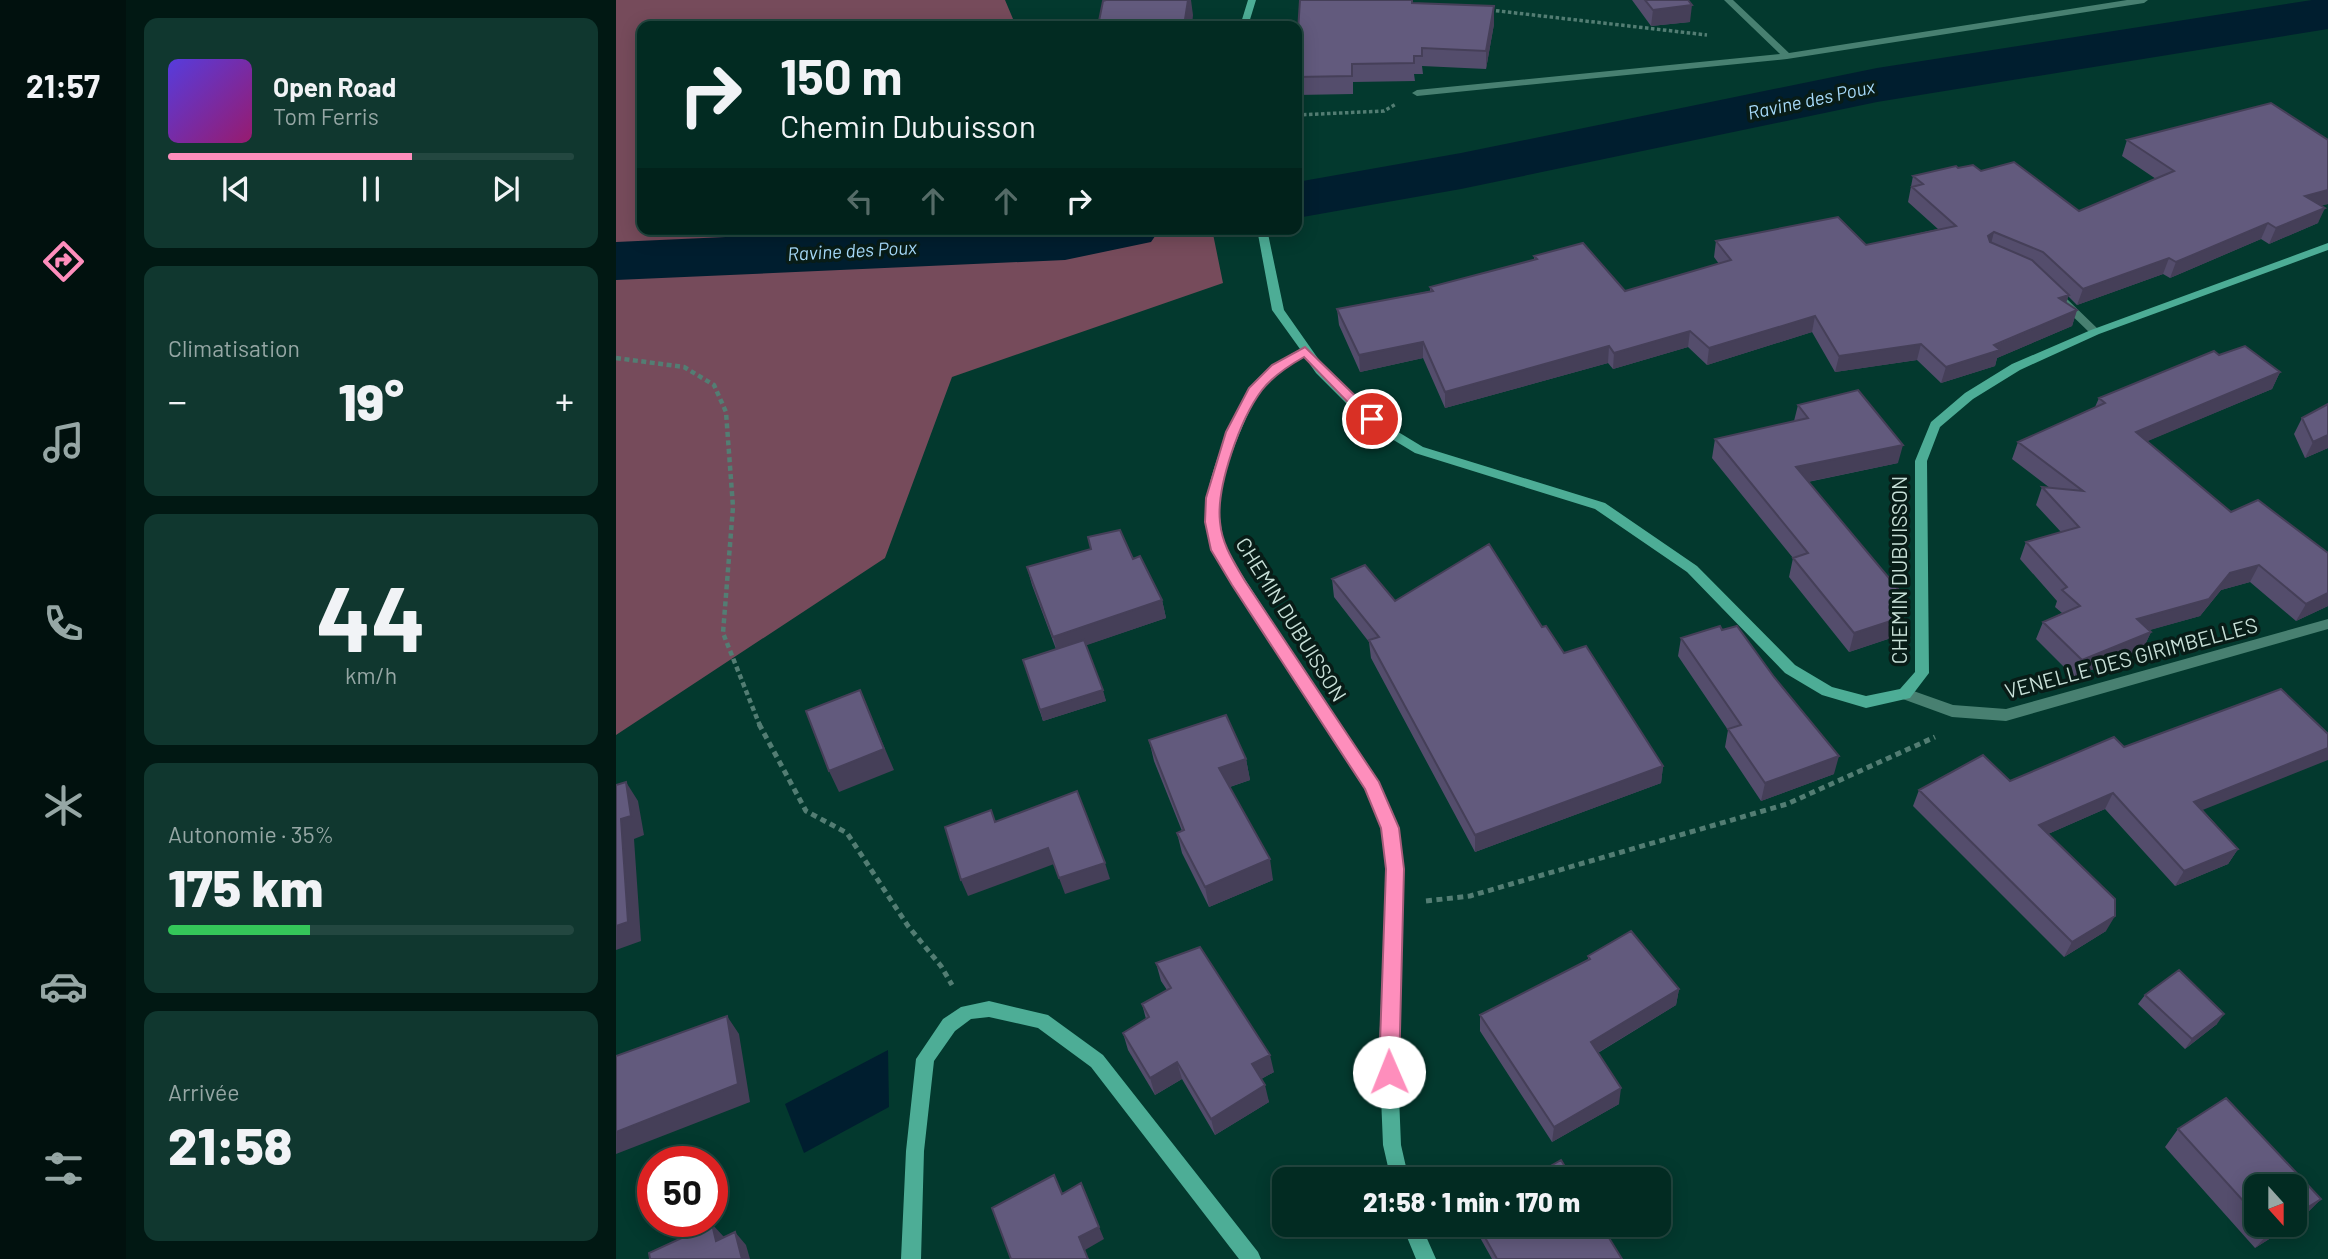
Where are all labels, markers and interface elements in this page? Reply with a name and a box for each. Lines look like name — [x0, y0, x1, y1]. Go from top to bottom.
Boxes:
text: 150 m — [780, 46, 902, 105]
icon: right — [665, 49, 756, 140]
text: 21:57 — [26, 66, 100, 104]
text: Open Road — [273, 71, 396, 102]
water label: Ravine des Poux — [1745, 74, 1878, 124]
text: Tom Ferris — [273, 102, 379, 130]
text: Chemin Dubuisson — [780, 106, 1036, 144]
icon: previous — [217, 170, 255, 208]
icon: pause — [352, 170, 390, 208]
icon: next — [487, 170, 525, 208]
icon: left — [841, 182, 879, 220]
icon: ahead — [914, 182, 952, 220]
icon: ahead — [987, 182, 1025, 220]
icon: right — [1060, 182, 1098, 220]
water label: Ravine des Poux — [787, 235, 919, 265]
icon: directions — [39, 237, 88, 286]
text: Climatisation — [168, 334, 300, 362]
text: 19° — [338, 369, 404, 431]
text: − — [168, 377, 187, 423]
text: + — [555, 377, 574, 423]
pin — [1342, 389, 1402, 449]
icon: arrive — [1353, 400, 1391, 438]
icon: music — [39, 418, 88, 467]
street label: CHEMIN DUBUISSON — [1886, 476, 1911, 664]
street label: CHEMIN DUBUISSON — [1231, 532, 1353, 706]
text: 44 — [316, 561, 426, 670]
icon: phone — [39, 599, 88, 648]
street label: VENELLE DES GIRIMBELLES — [2002, 611, 2260, 703]
text: km/h — [345, 661, 397, 689]
icon: climate — [39, 781, 88, 830]
text: Autonomie · 35% — [168, 820, 334, 848]
text: 175 km — [168, 855, 324, 917]
icon: car — [39, 962, 88, 1011]
position arrow — [1352, 1035, 1426, 1109]
text: Arrivée — [168, 1078, 240, 1106]
text: 21:58 — [168, 1113, 292, 1175]
icon: filters — [39, 1144, 88, 1193]
speed limit sign: 50 — [637, 1146, 728, 1237]
north arrow — [2244, 1174, 2306, 1237]
map controls — [2244, 1174, 2307, 1237]
text: 21:58 · 1 min · 170 m — [1363, 1186, 1580, 1217]

